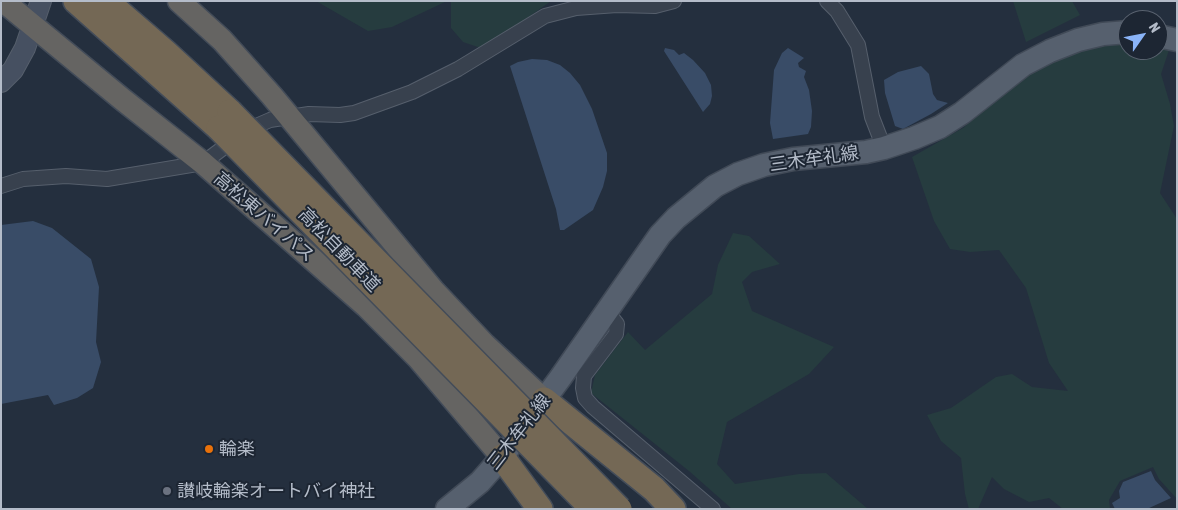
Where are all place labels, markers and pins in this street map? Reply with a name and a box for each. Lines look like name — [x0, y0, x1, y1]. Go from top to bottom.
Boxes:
place label: 輪楽 — [219, 438, 255, 460]
marker: 輪楽 — [203, 443, 215, 455]
place label: 讃岐輪楽オートバイ神社 — [177, 480, 375, 502]
marker: 讃岐輪楽オートバイ神社 — [161, 485, 173, 497]

